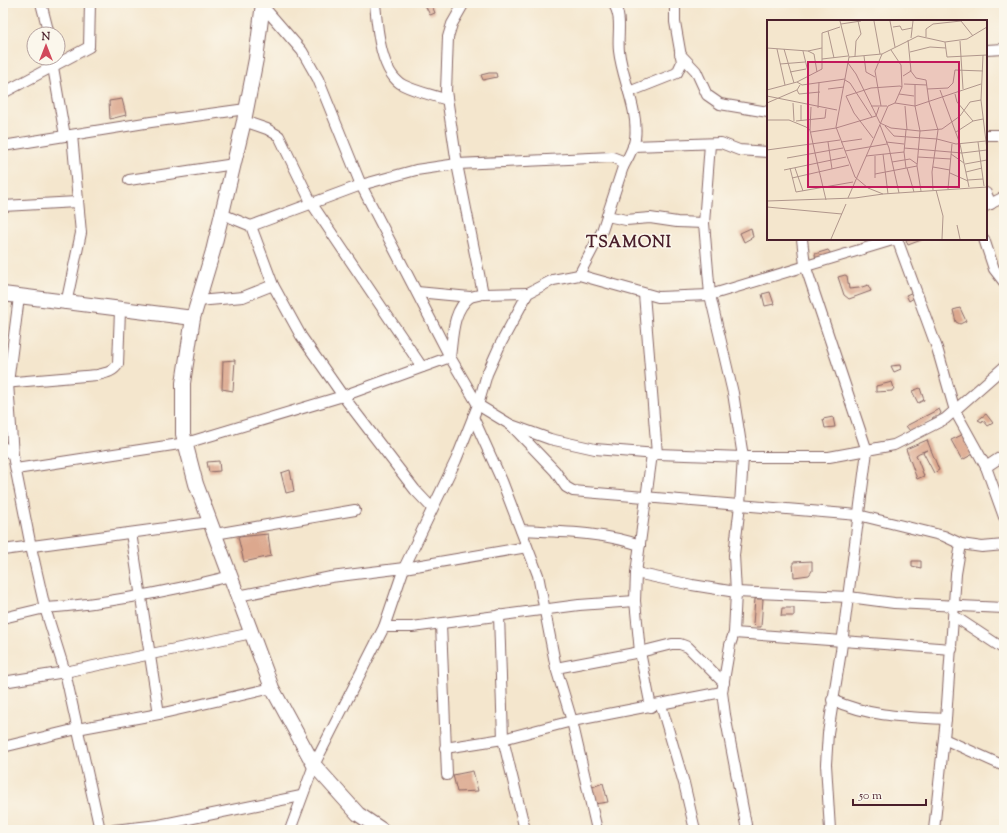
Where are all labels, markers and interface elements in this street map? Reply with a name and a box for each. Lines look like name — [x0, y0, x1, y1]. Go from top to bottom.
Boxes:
inset map — [767, 20, 987, 240]
north arrow — [26, 26, 66, 66]
text: N — [41, 29, 51, 45]
district label: TSAMONI — [586, 232, 672, 255]
scale bar — [853, 781, 926, 807]
text: 50 m — [858, 787, 882, 805]

